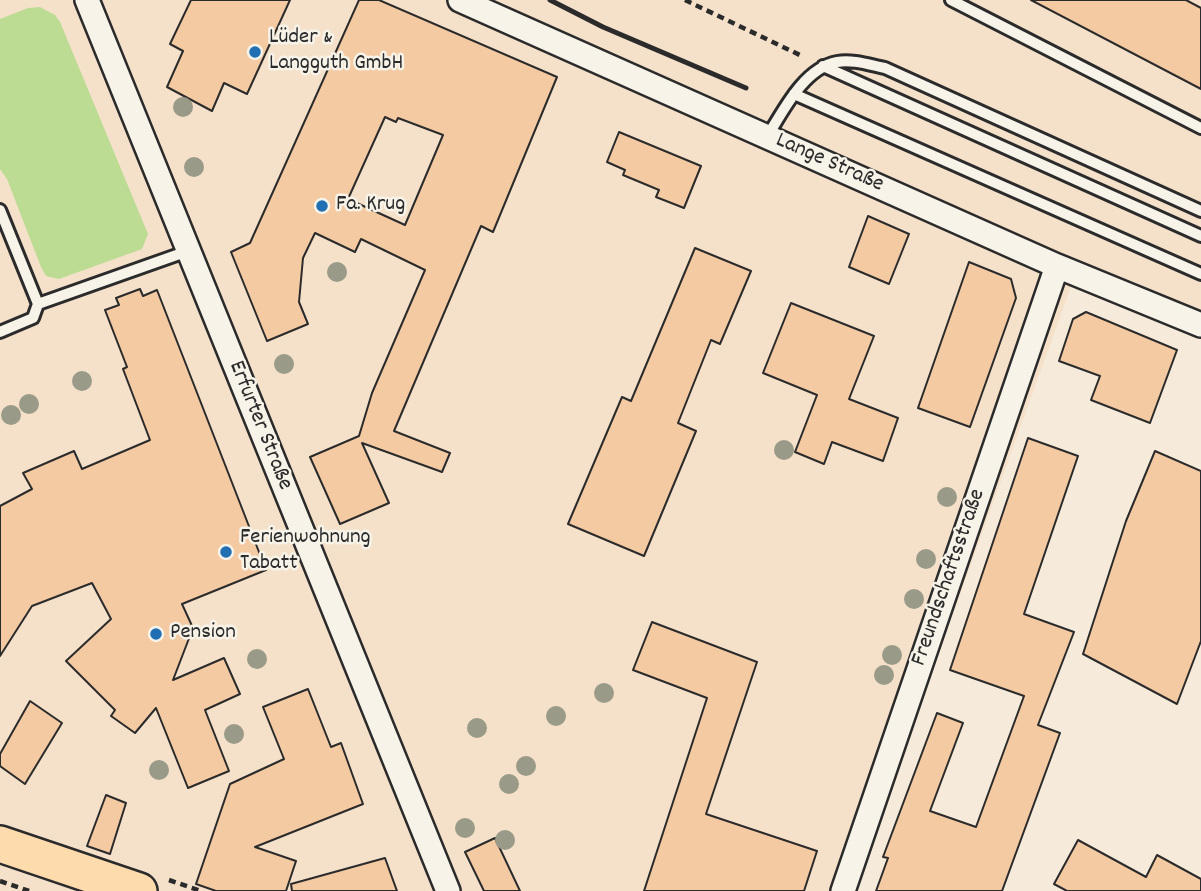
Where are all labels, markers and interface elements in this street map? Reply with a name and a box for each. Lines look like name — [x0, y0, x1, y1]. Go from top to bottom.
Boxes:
place label: Lüder & Langguth GmbH — [269, 25, 403, 79]
marker: Lüder & Langguth GmbH — [247, 44, 263, 60]
street label: Lange Straße — [771, 128, 887, 200]
place label: Fa. Krug — [336, 192, 405, 220]
marker: Fa. Krug — [314, 198, 330, 214]
street label: Erfurter Straße — [221, 357, 297, 495]
street label: Freundschaftsstraße — [907, 486, 993, 670]
place label: Ferienwohnung Tabatt — [240, 525, 371, 579]
marker: Ferienwohnung Tabatt — [218, 544, 234, 560]
place label: Pension — [170, 620, 236, 648]
marker: Pension — [148, 626, 164, 642]

